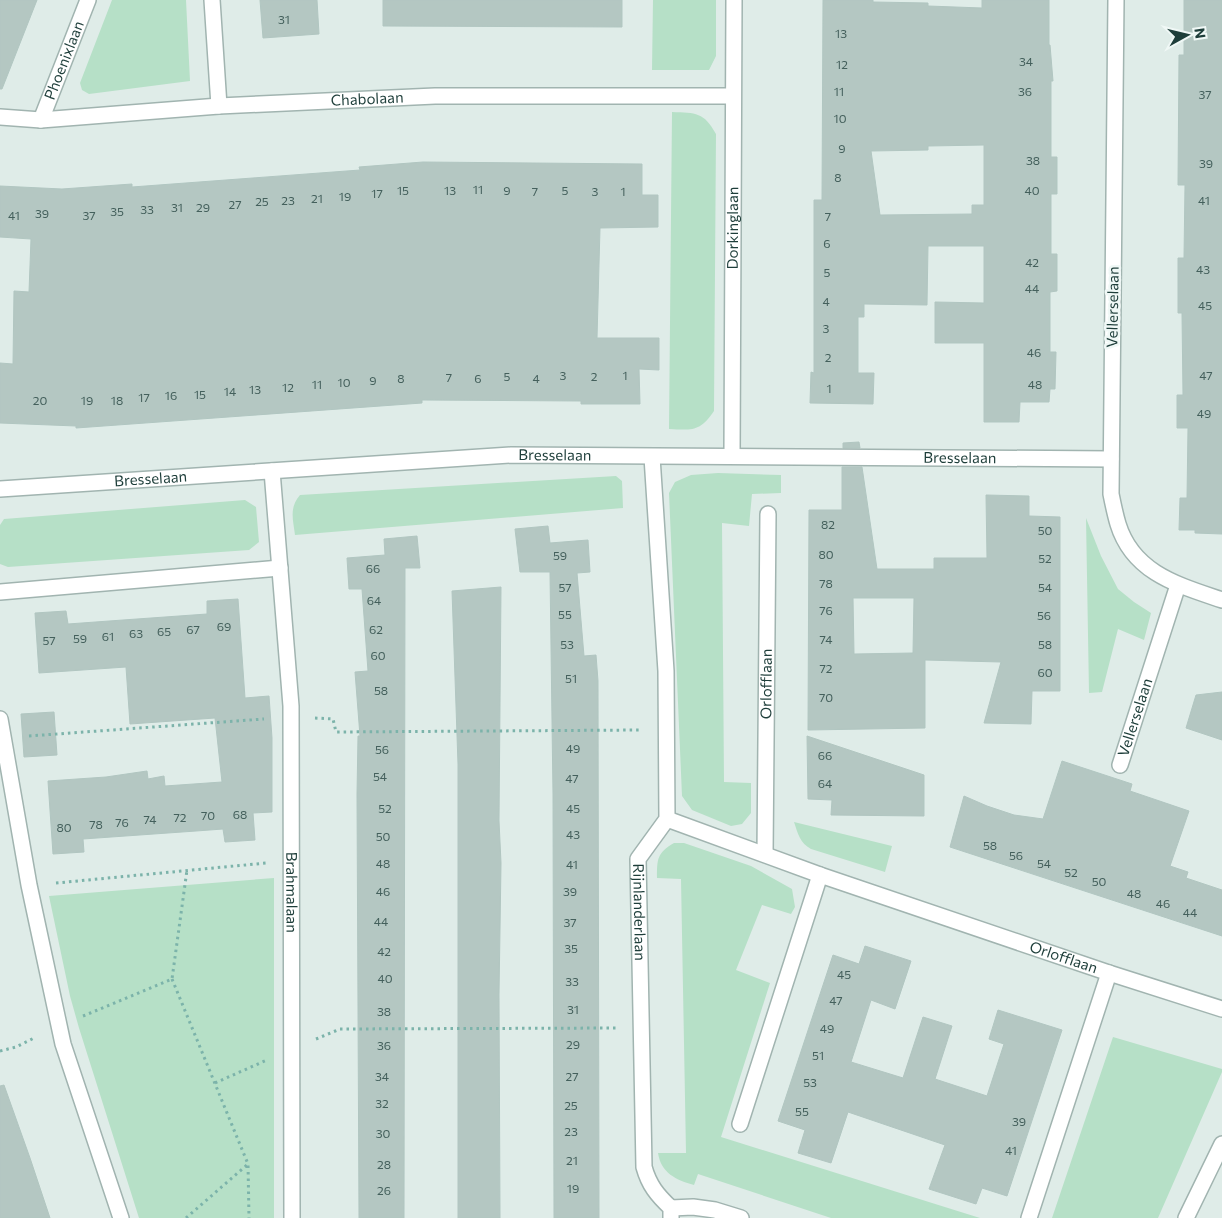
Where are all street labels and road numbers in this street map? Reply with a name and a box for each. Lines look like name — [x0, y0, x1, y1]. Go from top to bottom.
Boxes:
street label: Phoenixlaan — [40, 18, 87, 102]
street label: Chabolaan — [330, 87, 404, 109]
street label: Dorkinglaan — [723, 186, 741, 269]
street label: Vellerselaan — [1102, 266, 1122, 348]
street label: Bresselaan — [518, 445, 591, 464]
street label: Bresselaan — [923, 448, 996, 466]
street label: Bresselaan — [114, 467, 188, 489]
street label: Orlofflaan — [756, 649, 775, 719]
street label: Vellerselaan — [1113, 676, 1155, 759]
street label: Brahmalaan — [283, 852, 301, 933]
street label: Rijnlanderlaan — [630, 863, 650, 961]
street label: Orlofflaan — [1027, 937, 1100, 976]

